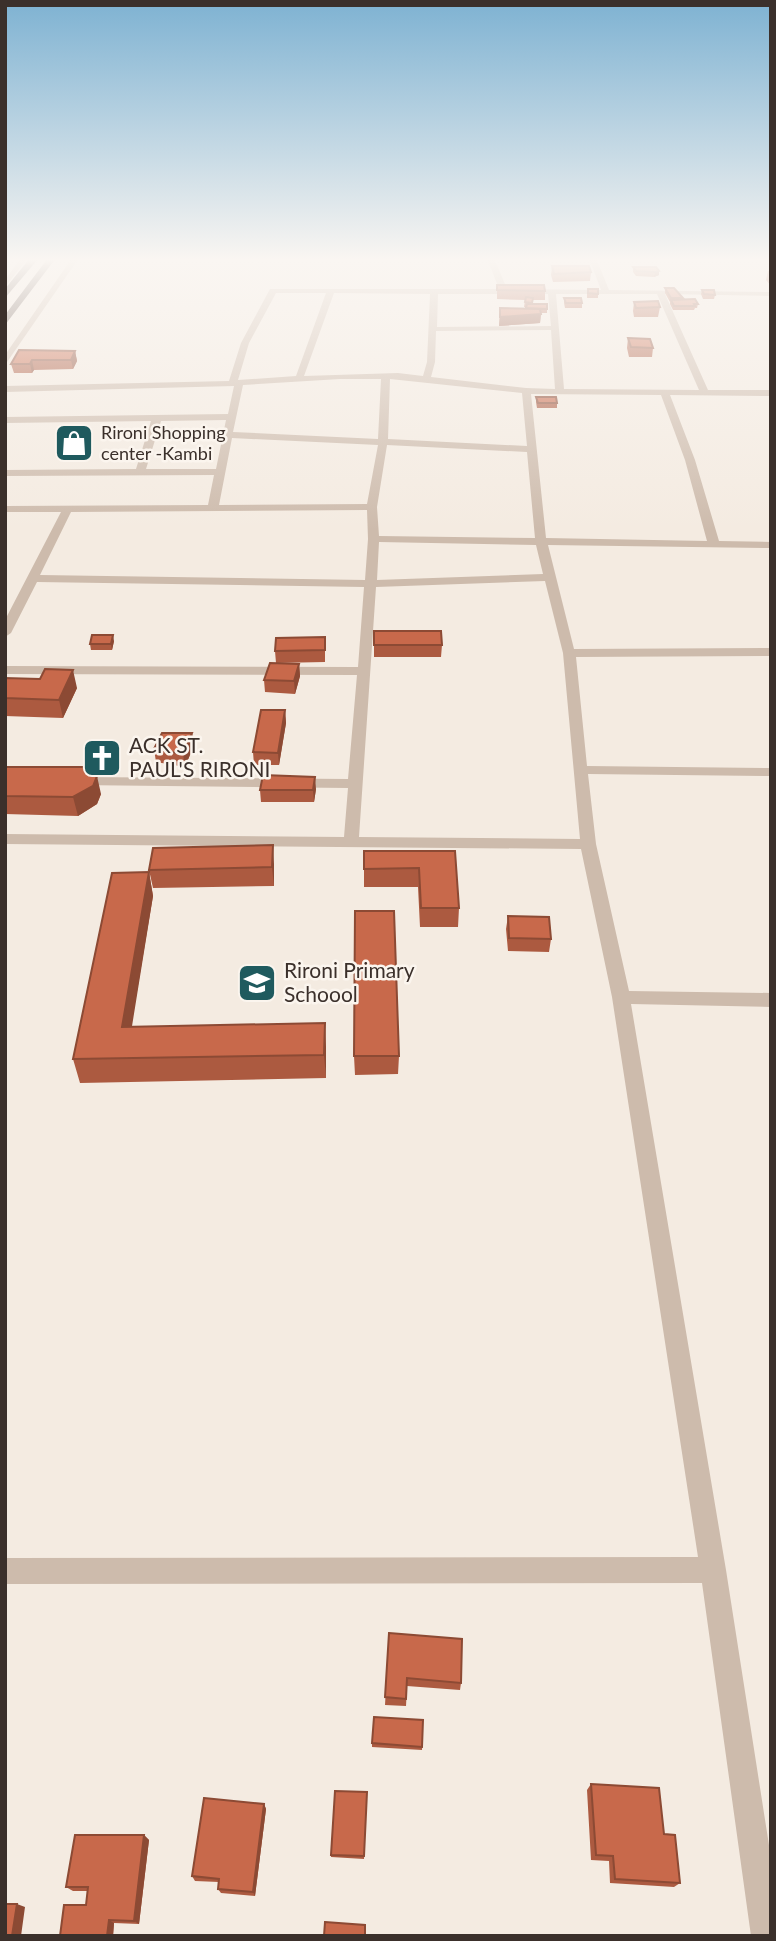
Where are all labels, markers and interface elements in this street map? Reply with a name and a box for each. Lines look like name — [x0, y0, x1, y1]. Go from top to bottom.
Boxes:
place label: Rironi Shopping center -Kambi — [101, 421, 226, 464]
shop icon: Rironi Shopping center -Kambi — [53, 422, 95, 464]
place label: ACK ST. PAUL'S RIRONI — [129, 732, 270, 781]
church icon: ACK ST. PAUL'S RIRONI — [81, 737, 123, 779]
place label: Rironi Primary Schoool — [284, 957, 415, 1006]
school or university icon: Rironi Primary Schoool — [236, 962, 278, 1004]

